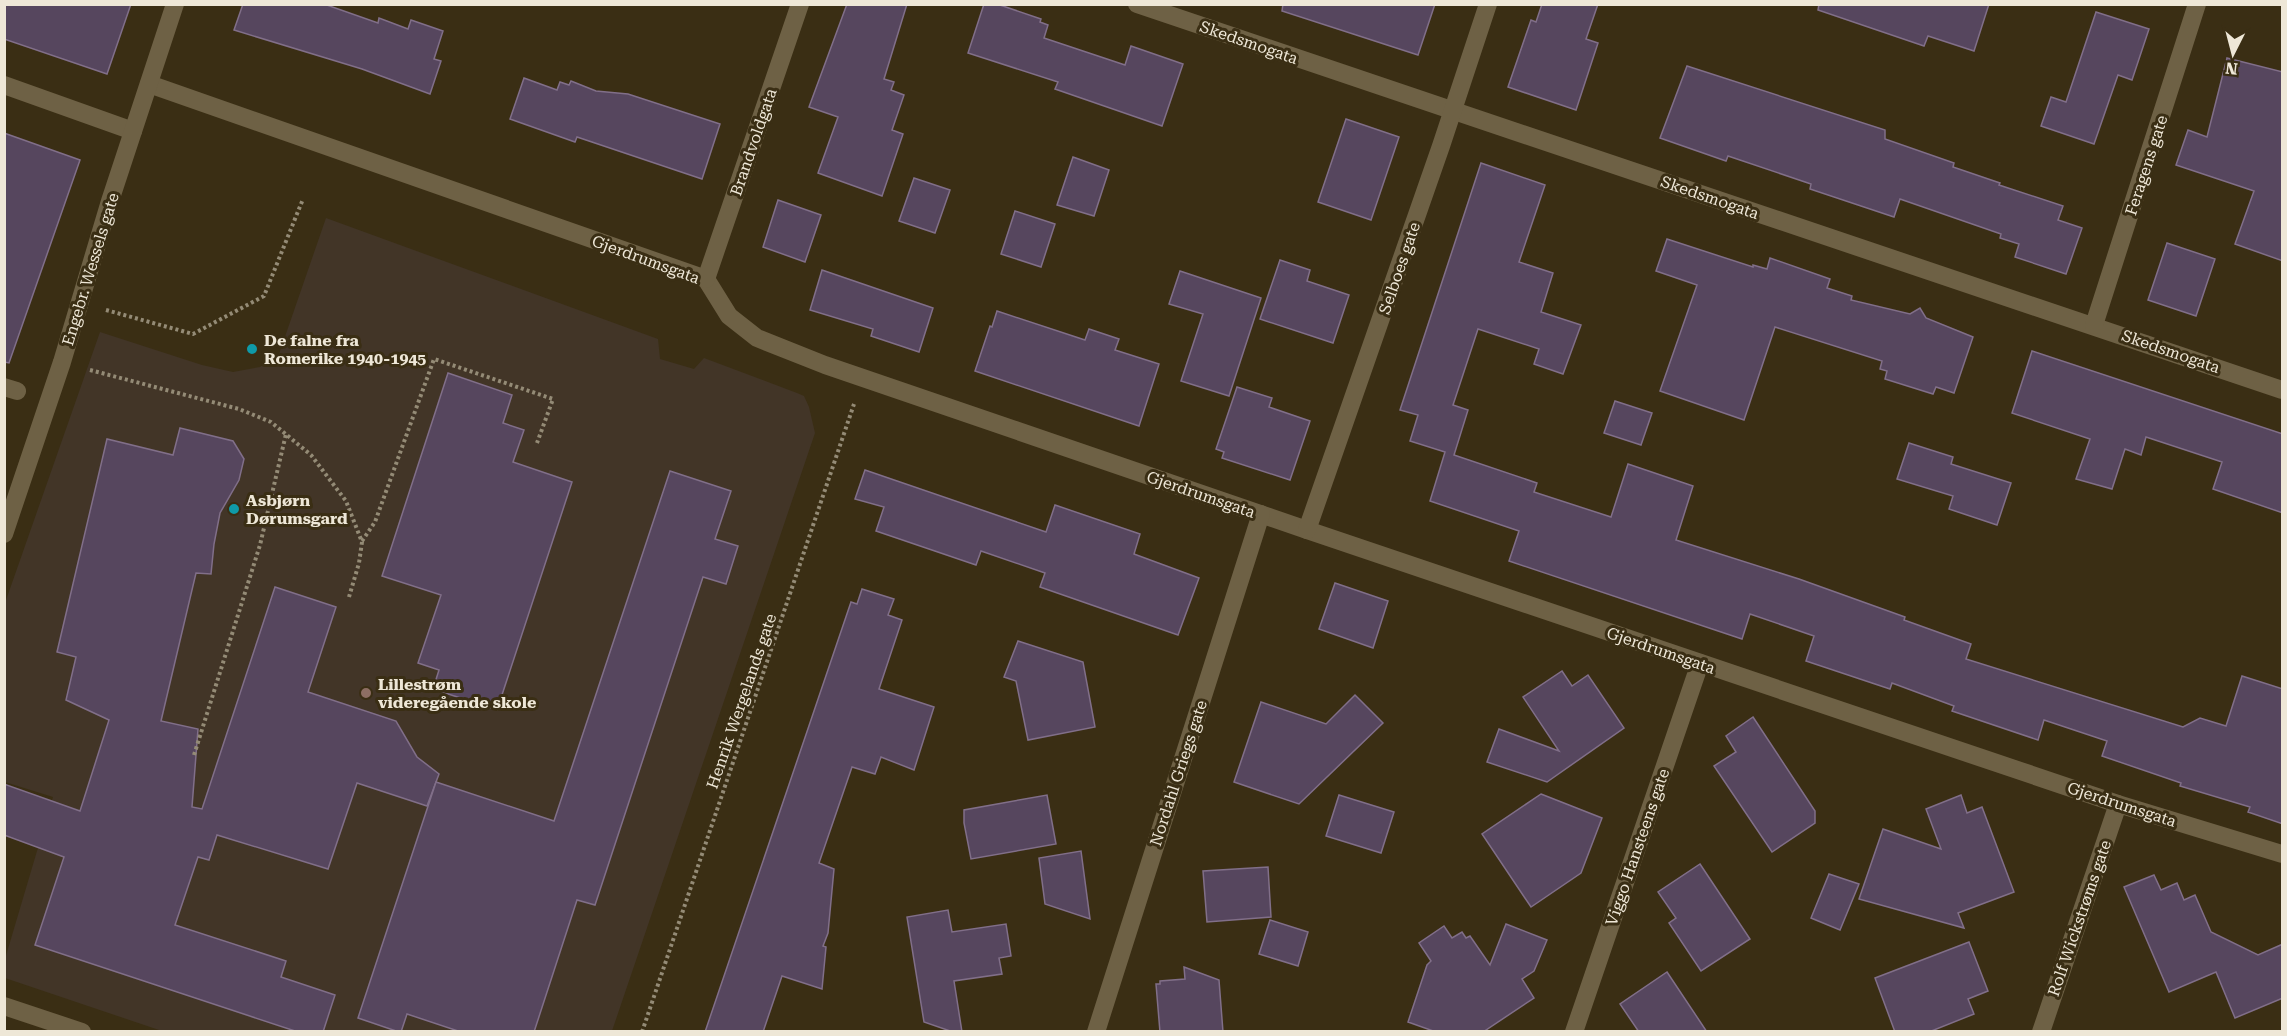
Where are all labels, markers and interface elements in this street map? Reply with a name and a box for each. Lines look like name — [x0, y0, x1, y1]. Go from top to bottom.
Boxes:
street label: Skedsmogata — [1197, 17, 1301, 68]
north arrow — [2203, 24, 2263, 84]
text: N — [2224, 58, 2239, 79]
street label: Brandvoldgata — [726, 86, 781, 198]
street label: Feragens gate — [2121, 112, 2172, 218]
street label: Skedsmogata — [1658, 172, 1762, 223]
street label: Engebr. Wessels gate — [58, 190, 123, 348]
street label: Selboes gate — [1375, 219, 1424, 317]
street label: Gjerdrumsgata — [589, 231, 703, 288]
street label: Skedsmogata — [2119, 326, 2223, 377]
place label: De falne fra Romerike 1940-1945 — [264, 331, 426, 368]
marker: De falne fra Romerike 1940-1945 — [245, 342, 259, 356]
street label: Gjerdrumsgata — [1144, 467, 1258, 522]
place label: Asbjørn Dørumsgard — [246, 491, 348, 528]
marker: Asbjørn Dørumsgard — [227, 502, 241, 516]
street label: Henrik Wergelands gate — [703, 611, 780, 791]
street label: Gjerdrumsgata — [1604, 623, 1718, 678]
place label: Lillestrøm videregående skole — [378, 675, 536, 712]
marker: Lillestrøm videregående skole — [359, 686, 373, 700]
street label: Nordahl Griegs gate — [1146, 698, 1211, 849]
street label: Viggo Hansteens gate — [1602, 766, 1673, 928]
street label: Gjerdrumsgata — [2065, 778, 2179, 831]
street label: Rolf Wickstrøms gate — [2044, 837, 2115, 999]

